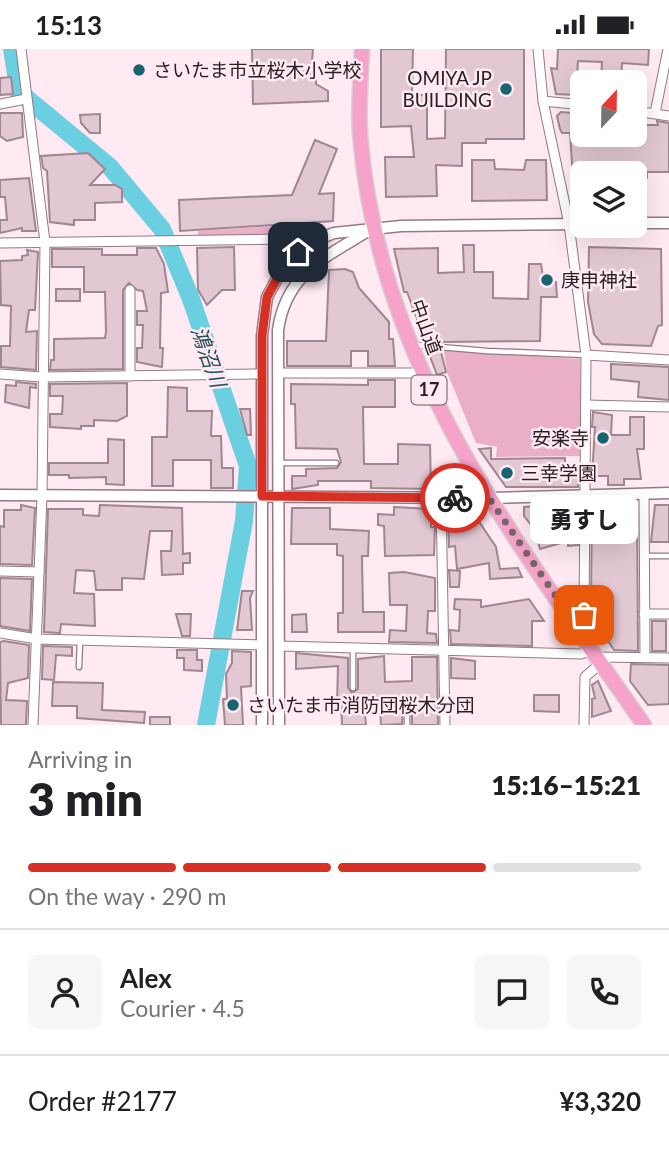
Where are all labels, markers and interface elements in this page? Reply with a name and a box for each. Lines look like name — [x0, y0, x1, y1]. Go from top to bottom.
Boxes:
text: 15:13 — [35, 9, 102, 41]
place label: さいたま市立桜木小学校 — [153, 58, 361, 81]
marker: さいたま市立桜木小学校 — [131, 62, 147, 78]
place label: OMIYA JP BUILDING — [403, 66, 492, 111]
north arrow — [570, 70, 648, 147]
map controls — [570, 70, 647, 238]
marker: OMIYA JP BUILDING — [498, 81, 514, 97]
button: layers — [570, 161, 647, 238]
pin — [268, 222, 328, 282]
icon: home — [279, 233, 317, 271]
place label: 庚申神社 — [561, 268, 637, 291]
marker: 庚申神社 — [539, 272, 555, 288]
street label: 中山道 — [406, 296, 447, 358]
water label: 鴻沼川 — [187, 323, 233, 392]
road number: 17 — [412, 375, 446, 405]
place label: 安楽寺 — [532, 426, 589, 449]
marker: 安楽寺 — [595, 430, 611, 446]
place label: 三幸学園 — [521, 461, 597, 484]
courier — [420, 463, 490, 533]
marker: 三幸学園 — [499, 465, 515, 481]
icon: bike — [436, 479, 474, 517]
callout: 勇すし — [530, 496, 638, 545]
text: 勇すし — [550, 505, 619, 533]
pin — [554, 585, 614, 645]
icon: bag — [565, 596, 603, 634]
place label: さいたま市消防団桜木分団 — [247, 693, 474, 716]
marker: さいたま市消防団桜木分団 — [225, 697, 241, 713]
text: Arriving in — [28, 745, 132, 773]
text: 15:16–15:21 — [491, 769, 641, 801]
text: 3 min — [28, 771, 143, 826]
text: On the way · 290 m — [28, 882, 227, 910]
button: person — [28, 955, 102, 1029]
button: chat — [475, 955, 549, 1029]
button: phone — [567, 955, 641, 1029]
text: Alex — [120, 962, 172, 994]
text: Courier · 4.5 — [120, 994, 245, 1022]
text: Order #2177 — [28, 1085, 177, 1117]
text: ¥3,320 — [560, 1085, 641, 1117]

